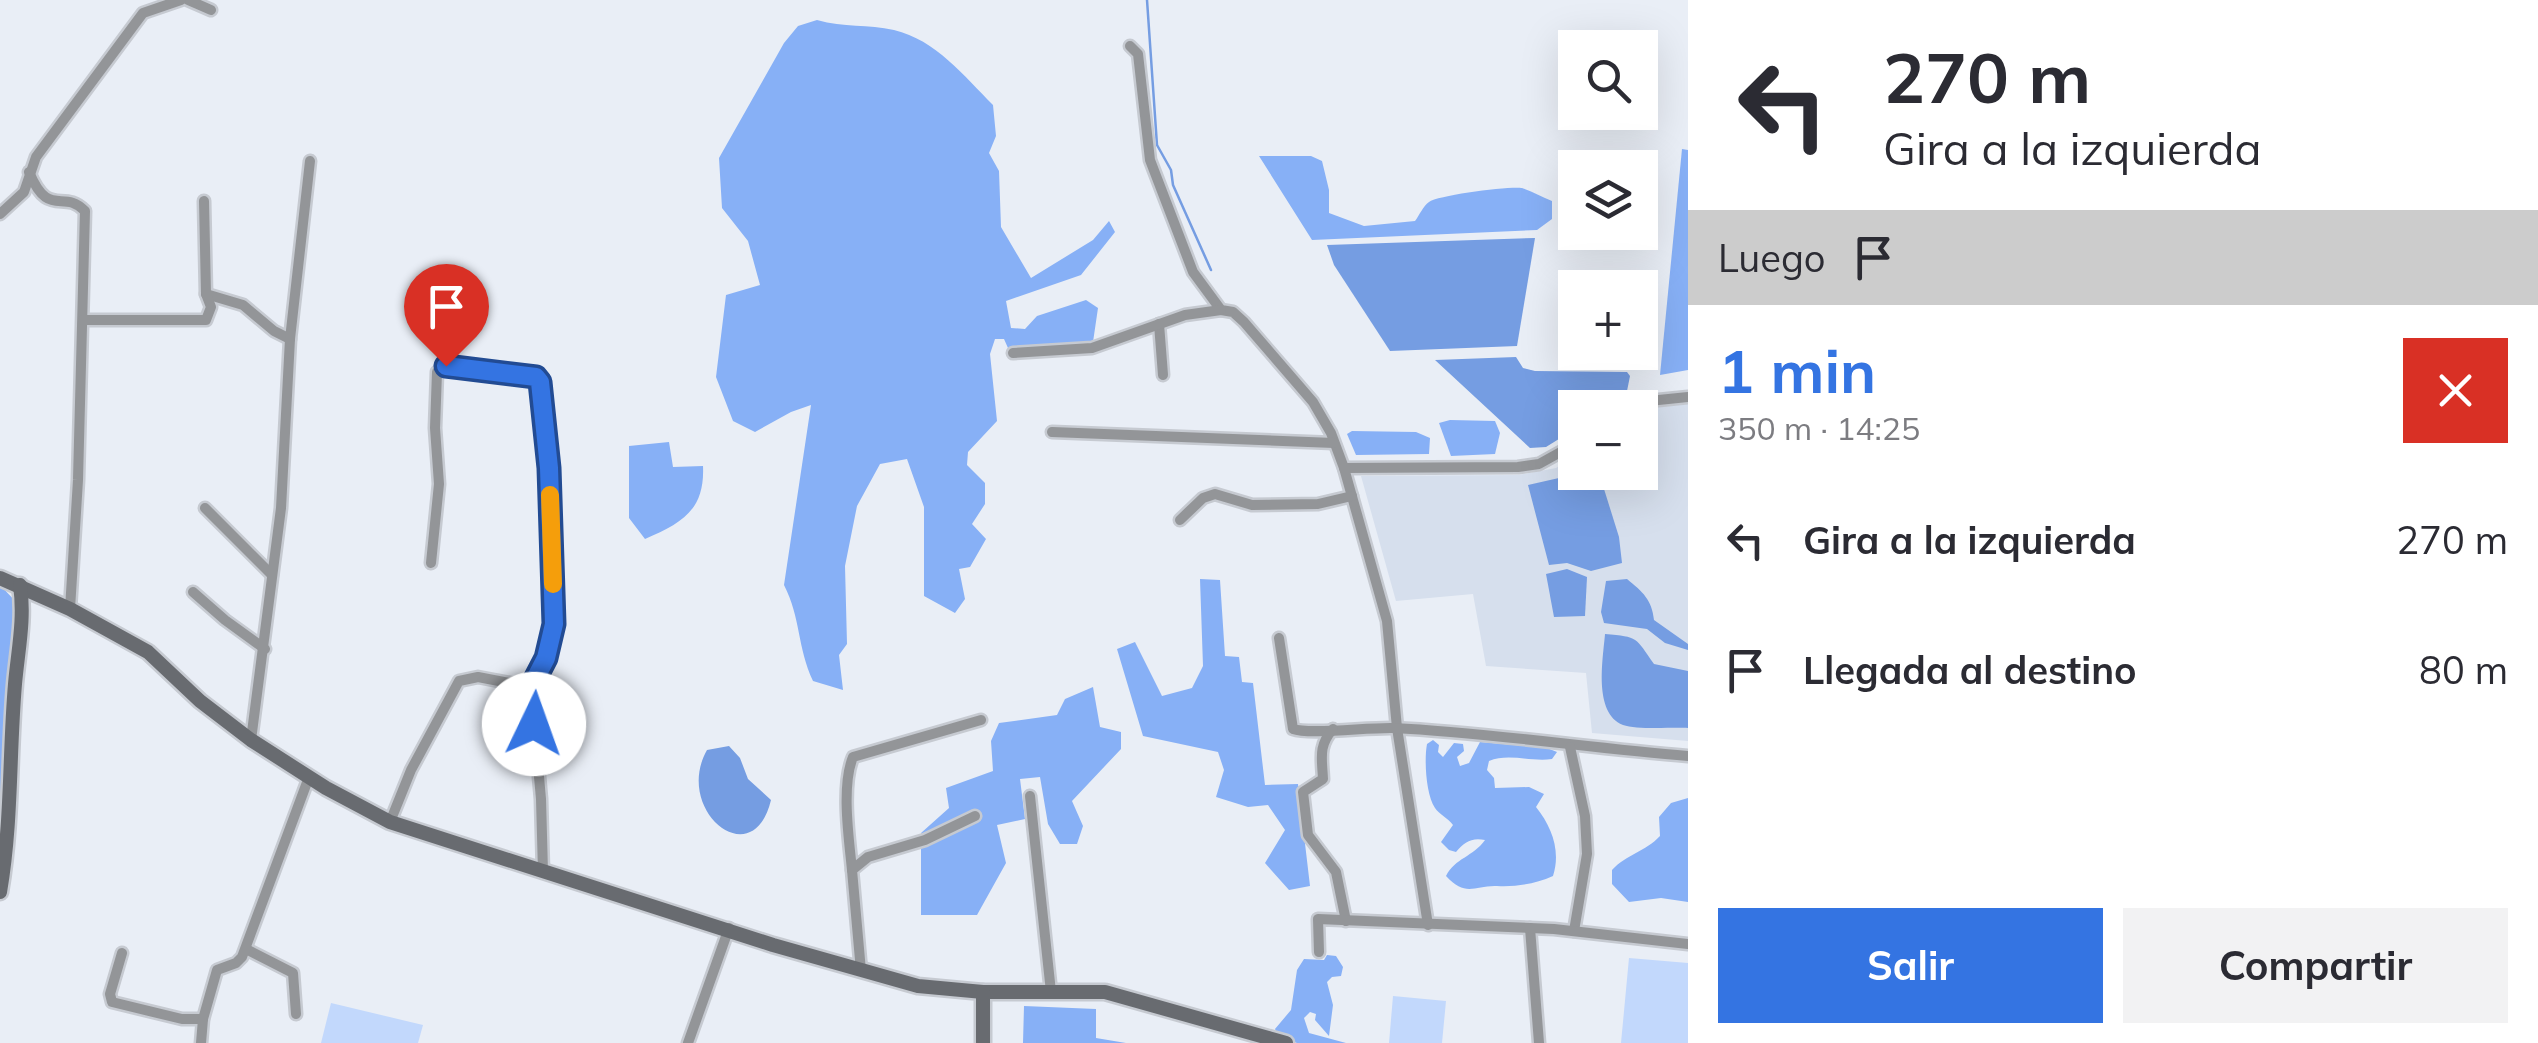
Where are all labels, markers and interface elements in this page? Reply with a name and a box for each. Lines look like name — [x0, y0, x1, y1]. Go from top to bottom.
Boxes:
map controls — [1558, 30, 1658, 490]
button: search — [1558, 30, 1658, 130]
text: 270 m — [1883, 33, 2091, 121]
icon: left — [1718, 40, 1848, 170]
text: Gira a la izquierda — [1883, 120, 2261, 176]
button: layers — [1558, 150, 1658, 250]
icon: arrive — [1846, 230, 1901, 285]
text: Luego — [1718, 234, 1826, 282]
pin — [404, 264, 489, 367]
button: + — [1558, 270, 1658, 370]
icon: arrive — [419, 279, 474, 334]
text: 1 min — [1718, 333, 1876, 408]
button: close — [2403, 338, 2508, 443]
button: − — [1558, 390, 1658, 490]
text: 350 m · 14:25 — [1718, 408, 1920, 448]
icon: left — [1718, 513, 1773, 568]
text: Gira a la izquierda — [1803, 516, 2136, 564]
text: 270 m — [2396, 516, 2508, 564]
icon: arrive — [1718, 643, 1773, 698]
text: Llegada al destino — [1803, 646, 2137, 694]
text: 80 m — [2419, 646, 2508, 694]
position arrow — [482, 672, 586, 776]
button: Salir — [1718, 908, 2103, 1023]
button: Compartir — [2123, 908, 2508, 1023]

